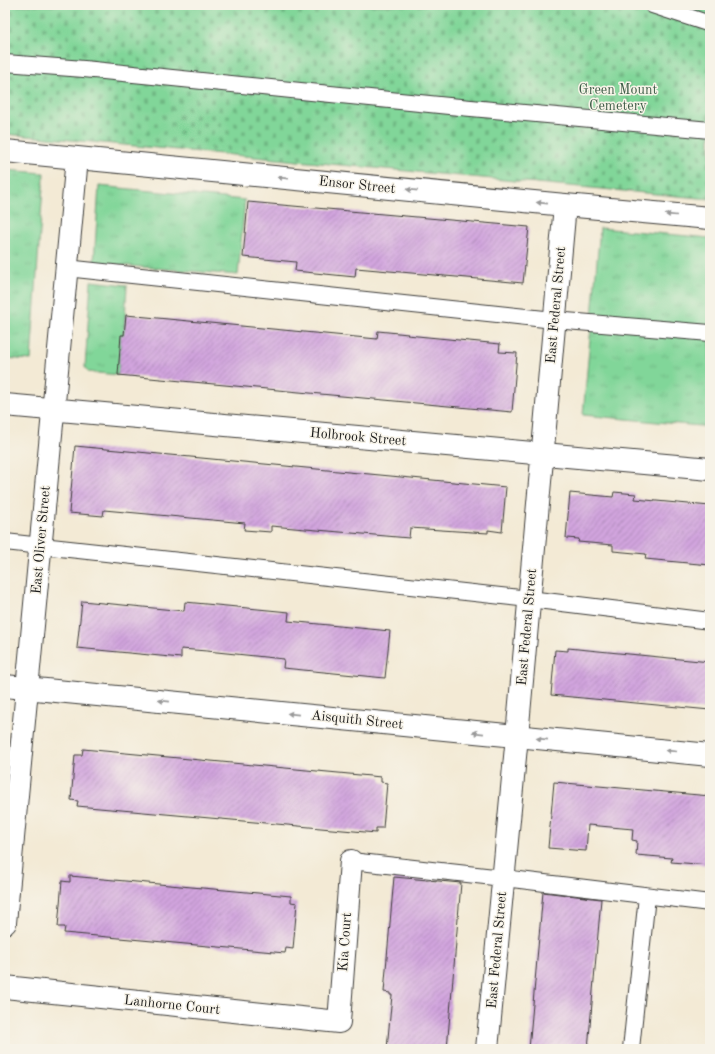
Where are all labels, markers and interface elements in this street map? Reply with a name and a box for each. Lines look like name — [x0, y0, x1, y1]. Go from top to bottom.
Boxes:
park label: Green Mount Cemetery — [579, 83, 657, 113]
one-way arrow — [277, 174, 289, 181]
street label: Ensor Street — [318, 174, 396, 196]
one-way arrow — [406, 187, 418, 194]
one-way arrow — [536, 200, 548, 206]
one-way arrow — [665, 211, 677, 218]
street label: East Federal Street — [544, 246, 568, 364]
street label: Holbrook Street — [309, 426, 407, 448]
street label: East Oliver Street — [29, 485, 53, 595]
street label: East Federal Street — [515, 568, 539, 686]
one-way arrow — [158, 698, 170, 704]
street label: Aisquith Street — [310, 708, 404, 732]
one-way arrow — [287, 711, 299, 717]
one-way arrow — [472, 729, 484, 736]
one-way arrow — [536, 735, 548, 742]
one-way arrow — [665, 748, 677, 754]
street label: East Federal Street — [485, 891, 509, 1009]
street label: Kia Court — [336, 912, 354, 972]
street label: Lanhorne Court — [123, 993, 221, 1017]

